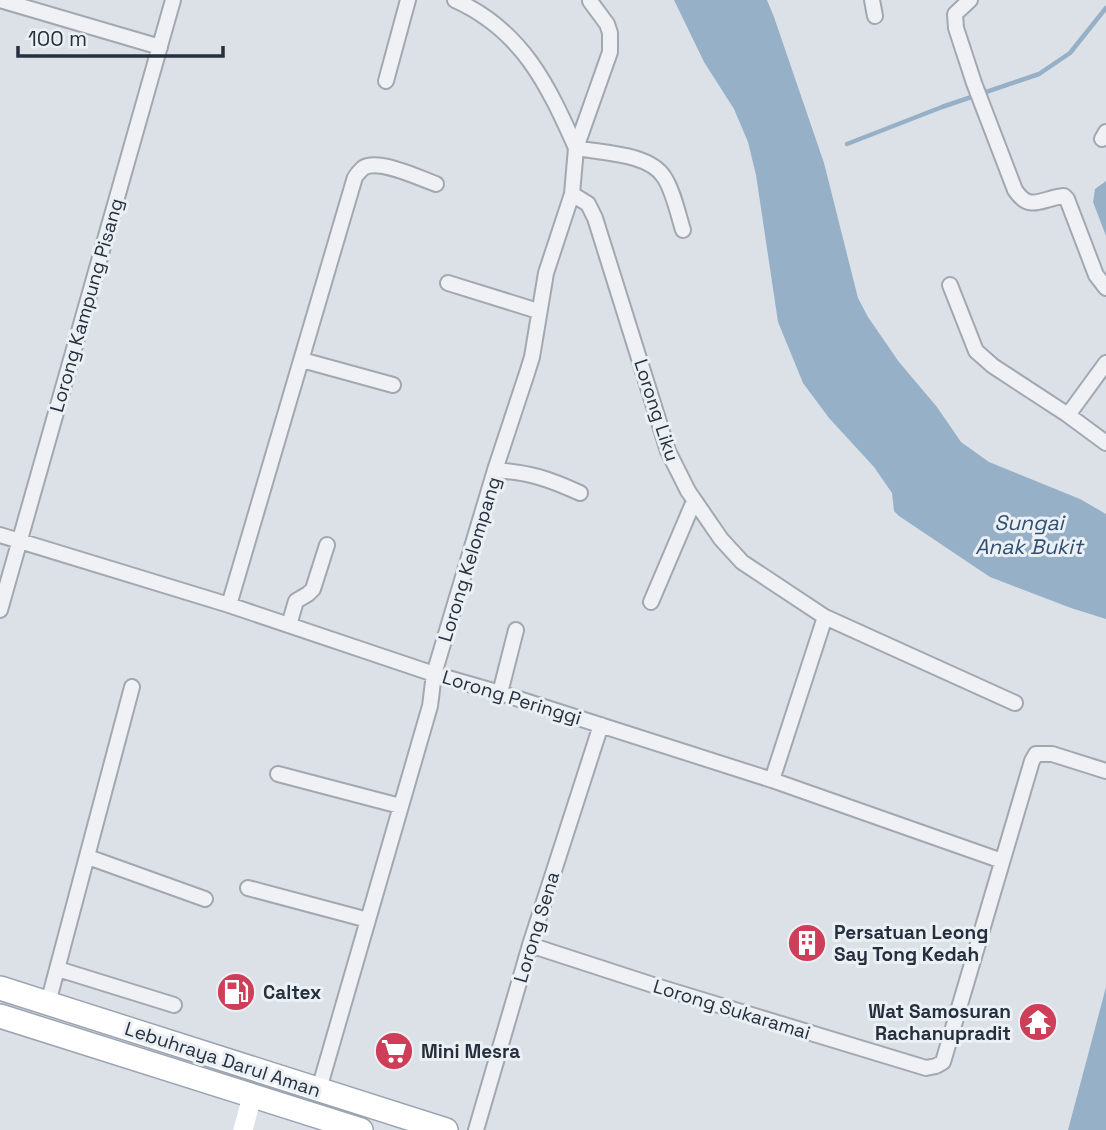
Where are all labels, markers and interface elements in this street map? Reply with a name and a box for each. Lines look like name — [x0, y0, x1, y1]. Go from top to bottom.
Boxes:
scale bar — [18, 14, 222, 58]
text: 100 m — [28, 25, 87, 52]
street label: Lorong Kampung Pisang — [44, 195, 129, 415]
street label: Lorong Liku — [628, 356, 685, 465]
street label: Lorong Kelompang — [432, 473, 507, 645]
water label: Sungai Anak Bukit — [975, 509, 1085, 560]
street label: Lorong Peringgi — [439, 664, 584, 731]
street label: Lorong Sena — [508, 869, 565, 986]
place label: Persatuan Leong Say Tong Kedah — [834, 920, 988, 967]
building icon: Persatuan Leong Say Tong Kedah — [786, 922, 828, 964]
fuel station icon: Caltex — [215, 971, 257, 1013]
street label: Lorong Sukaramai — [650, 974, 814, 1045]
place label: Caltex — [263, 980, 321, 1005]
place label: Wat Samosuran Rachanupradit — [868, 999, 1011, 1046]
temple icon: Wat Samosuran Rachanupradit — [1017, 1001, 1059, 1043]
street label: Lebuhraya Darul Aman — [122, 1016, 324, 1103]
supermarket icon: Mini Mesra — [373, 1030, 415, 1072]
place label: Mini Mesra — [421, 1039, 520, 1064]

